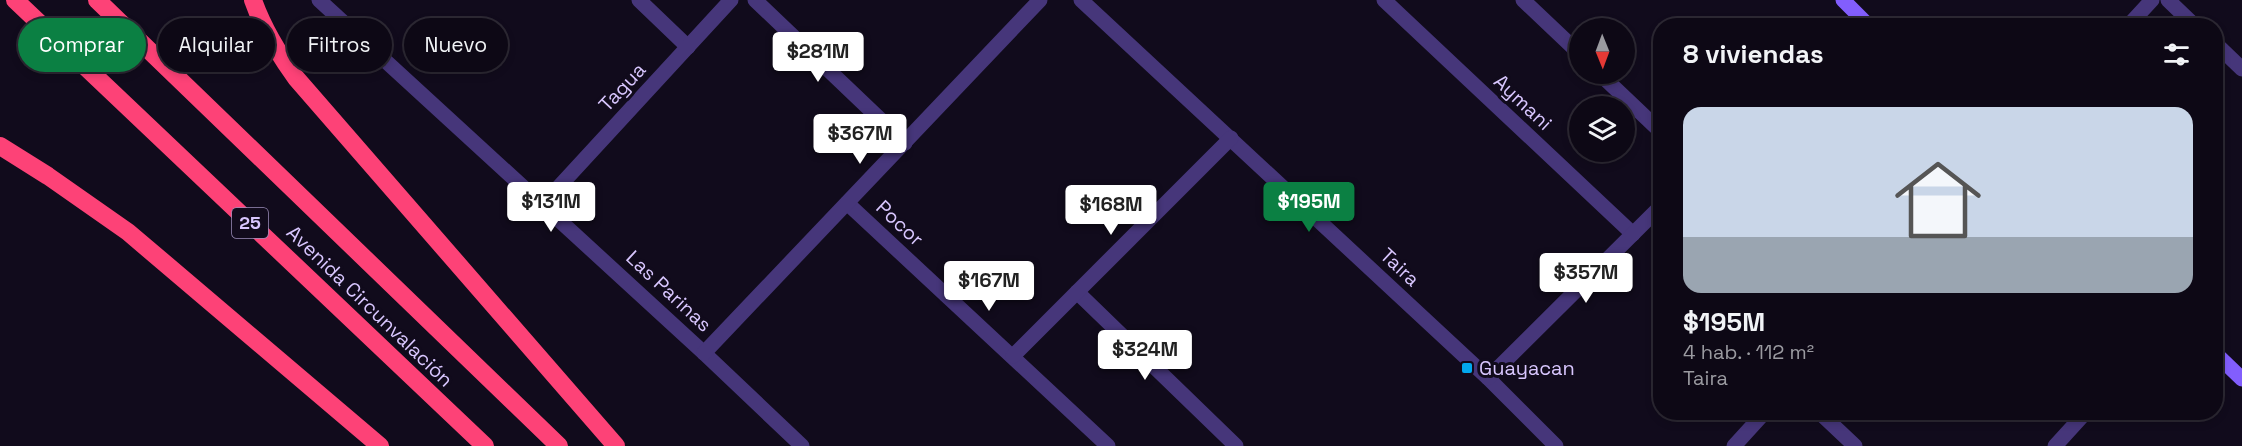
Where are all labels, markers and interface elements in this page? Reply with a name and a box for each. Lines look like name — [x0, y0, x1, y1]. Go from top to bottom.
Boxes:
chip: Comprar — [18, 18, 146, 72]
chip: Alquilar — [158, 18, 275, 72]
chip: Filtros — [287, 18, 392, 72]
chip: Nuevo — [404, 18, 508, 72]
north arrow — [1569, 18, 1635, 84]
map controls — [1569, 18, 1635, 162]
pin: $281M — [776, 32, 860, 83]
text: 8 viviendas — [1683, 37, 1824, 71]
text: $281M — [787, 38, 849, 64]
icon: filters — [2160, 38, 2193, 71]
street label: Tagua — [593, 57, 651, 117]
street label: Aymani — [1488, 68, 1558, 136]
button: layers — [1569, 96, 1635, 162]
pin: $367M — [818, 114, 902, 165]
text: $367M — [827, 120, 893, 146]
icon: home — [1884, 146, 1992, 254]
pin: $131M — [509, 182, 593, 233]
pin: $195M — [1267, 182, 1351, 233]
pin: $168M — [1069, 185, 1153, 236]
text: $131M — [521, 188, 581, 214]
text: $195M — [1277, 188, 1341, 214]
text: $168M — [1079, 191, 1143, 217]
street label: Pocor — [871, 194, 929, 252]
road number: 25 — [232, 208, 268, 238]
street label: Avenida Circunvalación — [281, 220, 459, 392]
street label: Taira — [1375, 242, 1425, 292]
street label: Las Parinas — [621, 245, 717, 337]
pin: $357M — [1544, 253, 1628, 304]
text: $357M — [1554, 259, 1618, 285]
pin: $167M — [947, 261, 1031, 312]
text: $167M — [958, 267, 1020, 293]
text: $195M — [1683, 305, 1765, 339]
pin: $324M — [1103, 330, 1187, 381]
text: $324M — [1112, 336, 1178, 362]
text: 4 hab. · 112 m² — [1683, 339, 1814, 365]
place label: Guayacan — [1479, 355, 1575, 381]
marker: Guayacan — [1460, 361, 1474, 375]
text: Taira — [1683, 365, 1728, 391]

